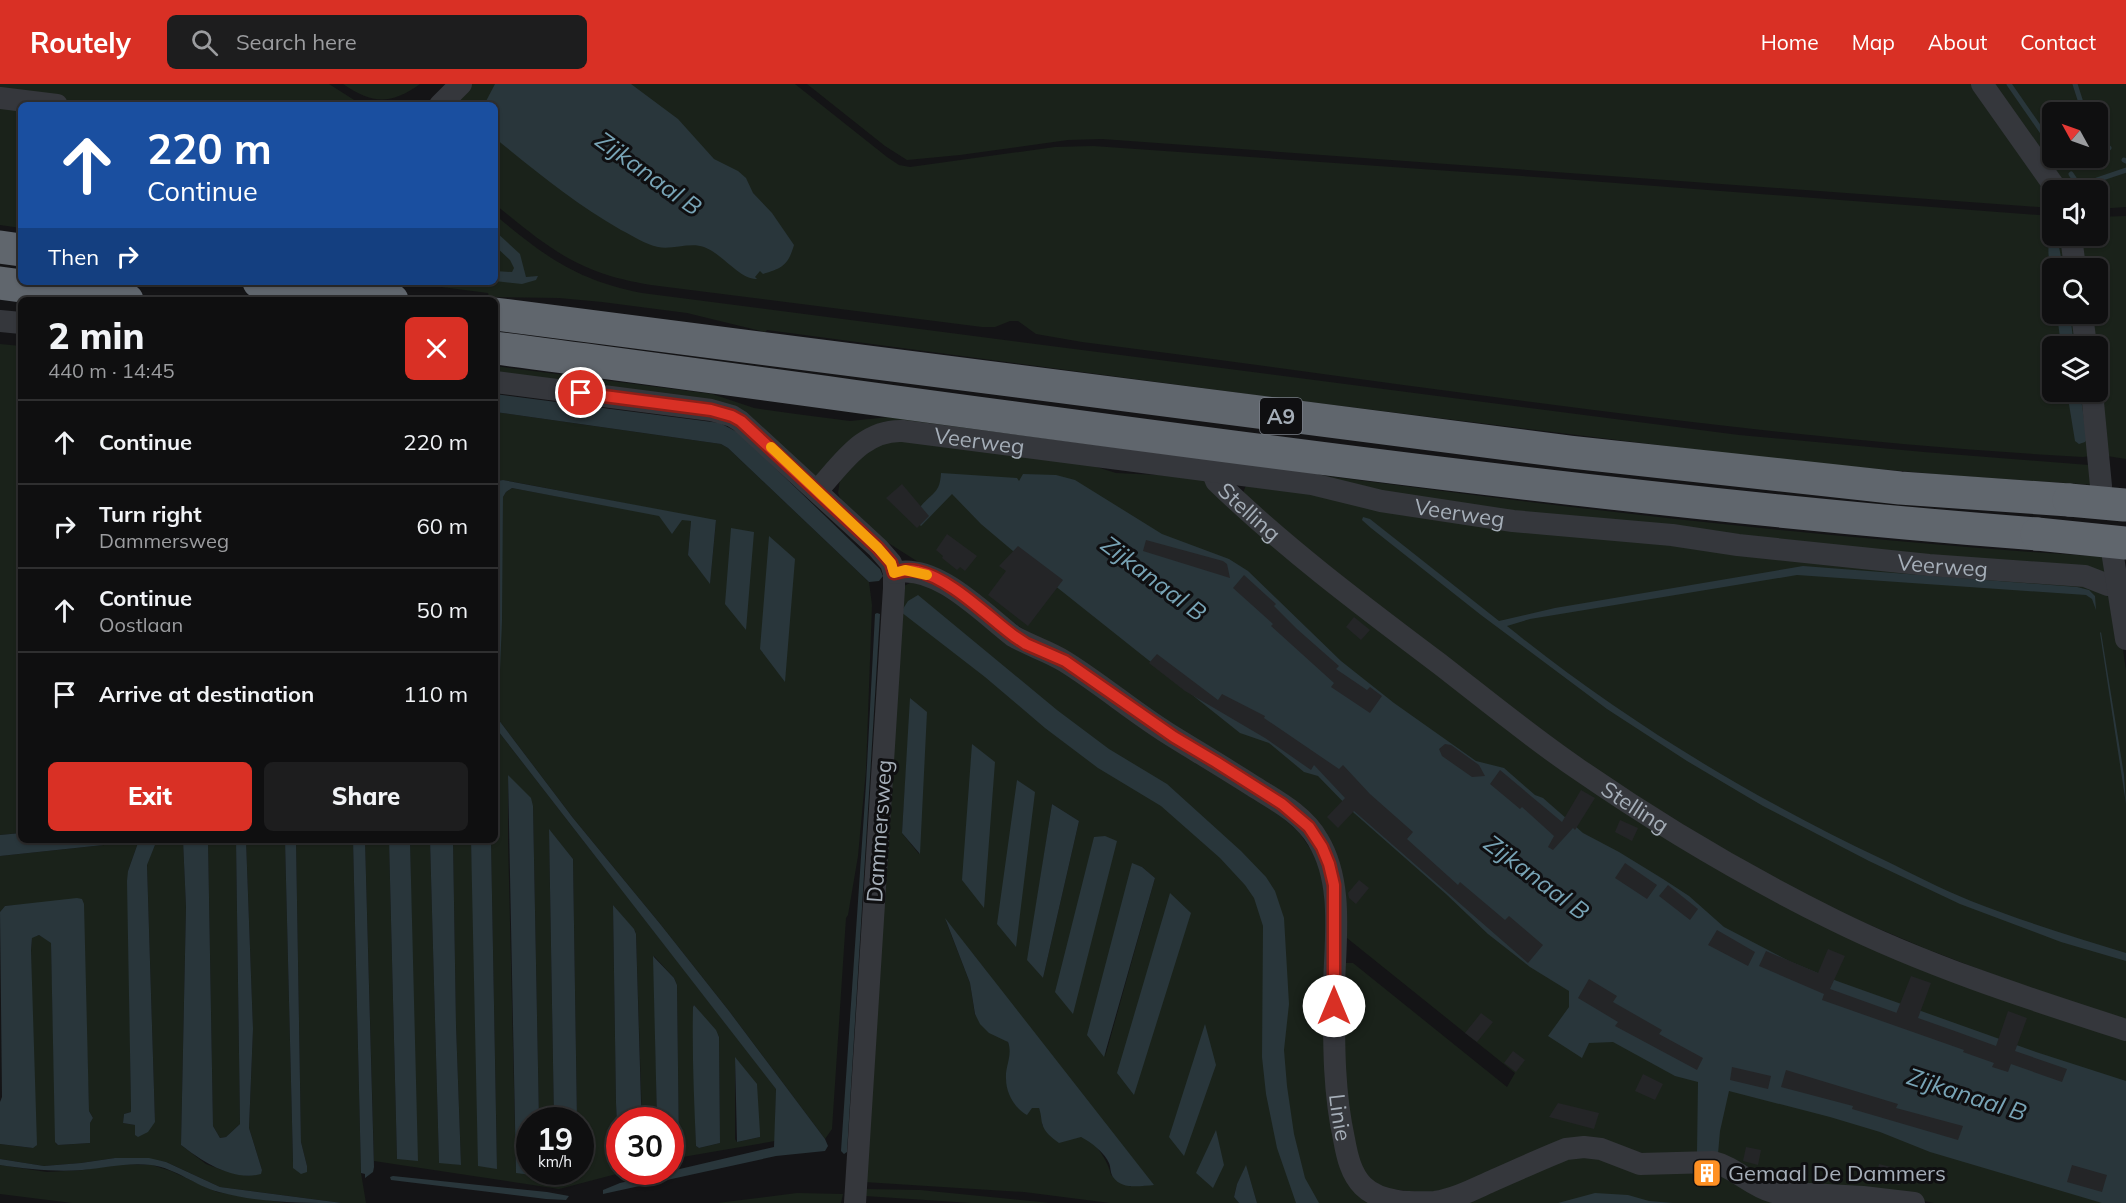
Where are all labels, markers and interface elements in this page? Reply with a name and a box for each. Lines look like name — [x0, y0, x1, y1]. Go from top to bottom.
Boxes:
search box — [167, 15, 587, 69]
text: Routely — [30, 25, 131, 60]
icon: search — [188, 26, 221, 59]
text: Search here — [236, 28, 357, 56]
text: Home — [1761, 29, 1819, 55]
text: Map — [1852, 29, 1895, 55]
text: About — [1928, 29, 1987, 55]
text: Contact — [2020, 29, 2096, 55]
north arrow — [2042, 102, 2108, 168]
map controls — [2042, 102, 2108, 402]
text: 220 m — [147, 122, 272, 175]
water label: Zijkanaal B — [590, 125, 708, 221]
icon: ahead — [48, 126, 126, 204]
text: Continue — [147, 174, 258, 208]
button: sound — [2042, 180, 2108, 246]
icon: right — [111, 240, 144, 273]
text: Then — [48, 243, 99, 271]
button: search — [2042, 258, 2108, 324]
text: 2 min — [48, 313, 144, 358]
button: close — [405, 317, 468, 380]
button: layers — [2042, 336, 2108, 402]
text: 440 m · 14:45 — [48, 358, 174, 383]
pin — [555, 367, 606, 418]
icon: arrive — [564, 376, 597, 409]
road number: A9 — [1260, 398, 1302, 434]
street label: Veerweg — [932, 421, 1026, 461]
icon: ahead — [48, 426, 81, 459]
text: Continue — [99, 428, 192, 456]
text: 220 m — [403, 428, 468, 456]
street label: Stelling — [1212, 476, 1287, 547]
street label: Veerweg — [1413, 492, 1507, 534]
text: Turn right — [99, 500, 202, 528]
icon: right — [48, 510, 81, 543]
text: 60 m — [417, 512, 468, 540]
text: Dammersweg — [99, 528, 229, 553]
water label: Zijkanaal B — [1096, 529, 1212, 627]
street label: Veerweg — [1896, 548, 1989, 583]
text: Continue — [99, 584, 192, 612]
icon: ahead — [48, 594, 81, 627]
text: 50 m — [417, 596, 468, 624]
text: Oostlaan — [99, 612, 183, 637]
icon: arrive — [48, 678, 81, 711]
text: Arrive at destination — [99, 680, 314, 708]
text: 110 m — [403, 680, 468, 708]
street label: Dammersweg — [860, 759, 898, 903]
button: Exit — [48, 762, 252, 831]
button: Share — [264, 762, 468, 831]
street label: Stelling — [1596, 775, 1674, 839]
water label: Zijkanaal B — [1479, 828, 1595, 926]
position arrow — [1302, 974, 1366, 1038]
water label: Zijkanaal B — [1904, 1061, 2030, 1127]
street label: Linie — [1323, 1092, 1358, 1143]
speed limit sign: 30 — [606, 1107, 684, 1185]
text: 19 — [537, 1120, 573, 1158]
text: km/h — [538, 1152, 572, 1171]
building icon: Gemaal De Dammers — [1691, 1157, 1723, 1189]
place label: Gemaal De Dammers — [1728, 1159, 1946, 1187]

